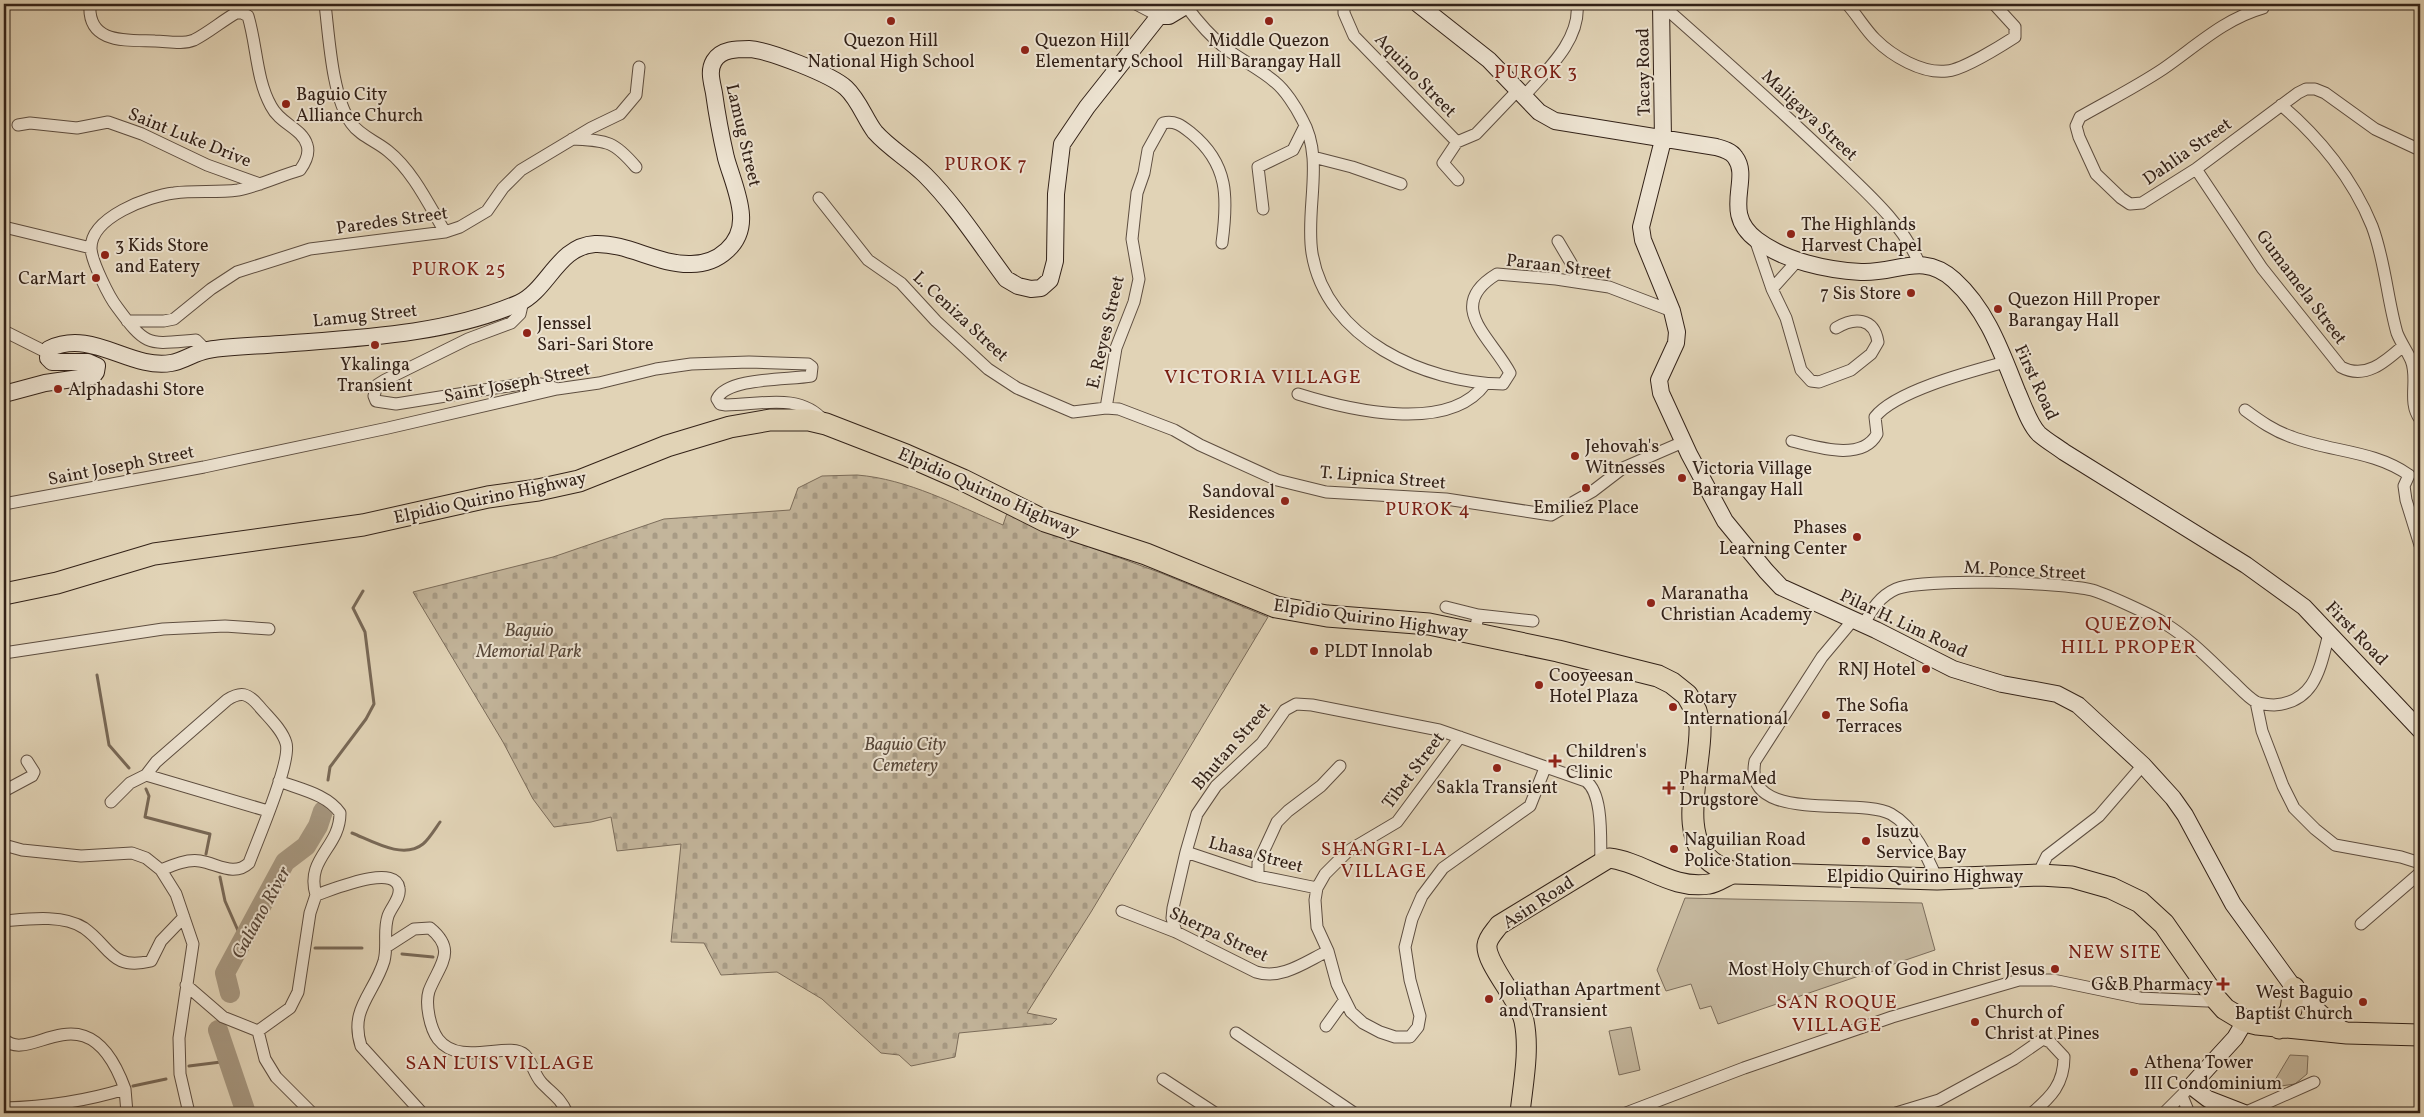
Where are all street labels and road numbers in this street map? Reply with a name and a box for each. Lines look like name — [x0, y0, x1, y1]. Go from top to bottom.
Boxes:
street label: Aquino Street — [1368, 28, 1462, 124]
street label: Tacay Road — [1631, 28, 1658, 116]
street label: Maligaya Street — [1755, 65, 1863, 167]
street label: Lamug Street — [719, 81, 767, 189]
street label: Saint Luke Drive — [124, 102, 255, 174]
street label: Dahlia Street — [2138, 112, 2237, 192]
street label: Paredes Street — [335, 201, 450, 242]
street label: Gumamela Street — [2249, 225, 2352, 350]
street label: Paraan Street — [1504, 249, 1613, 286]
street label: L. Ceniza Street — [906, 266, 1014, 368]
street label: E. Reyes Street — [1081, 273, 1132, 391]
street label: Lamug Street — [312, 299, 419, 334]
street label: First Road — [2007, 341, 2064, 425]
street label: Saint Joseph Street — [442, 357, 592, 410]
street label: Saint Joseph Street — [46, 440, 196, 493]
street label: Elpidio Quirino Highway — [894, 442, 1083, 545]
street label: T. Lipnica Street — [1319, 461, 1447, 496]
street label: Elpidio Quirino Highway — [392, 466, 589, 531]
street label: M. Ponce Street — [1963, 556, 2087, 587]
street label: Pilar H. Lim Road — [1835, 584, 1971, 665]
street label: Elpidio Quirino Highway — [1272, 593, 1470, 646]
street label: First Road — [2319, 596, 2393, 672]
street label: Bhutan Street — [1187, 698, 1277, 796]
street label: Tibet Street — [1377, 727, 1451, 815]
street label: Lhasa Street — [1205, 831, 1306, 880]
street label: Elpidio Quirino Highway — [1827, 865, 2024, 890]
street label: Asin Road — [1498, 871, 1580, 936]
street label: Sherpa Street — [1165, 901, 1272, 969]

